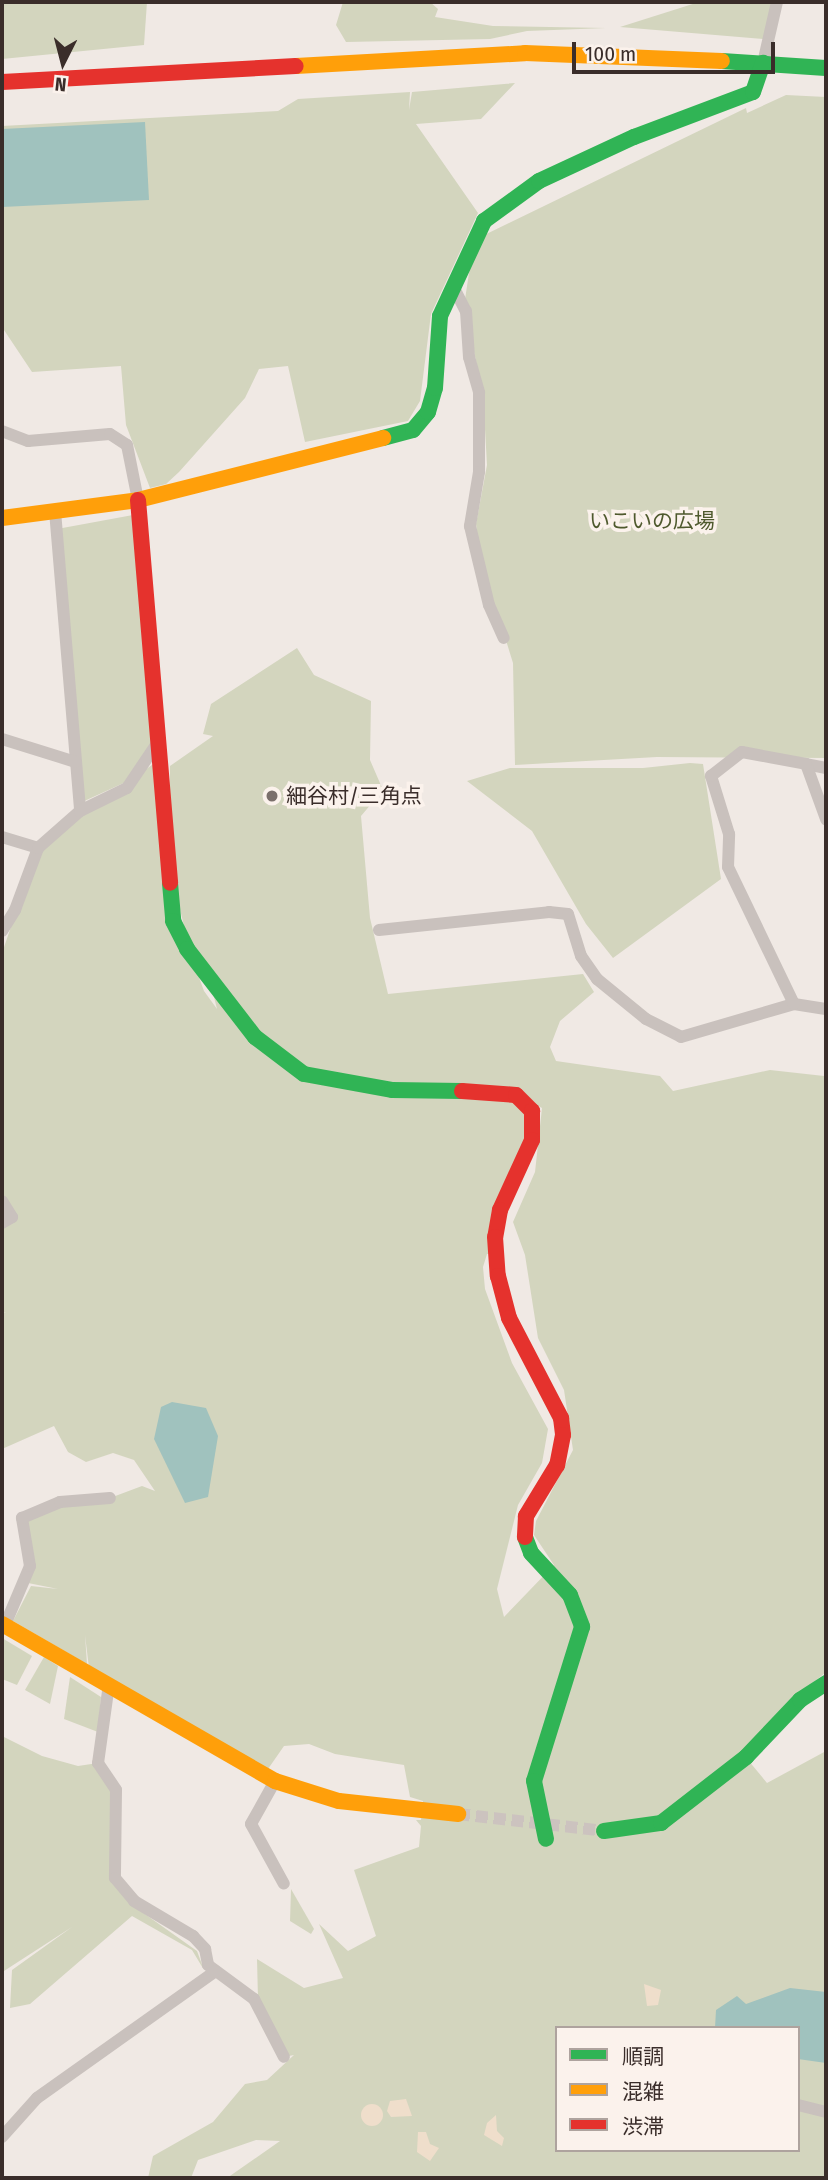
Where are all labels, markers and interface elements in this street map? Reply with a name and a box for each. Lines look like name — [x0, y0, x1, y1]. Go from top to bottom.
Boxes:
north arrow — [28, 28, 98, 98]
scale bar — [576, 28, 779, 72]
text: 100 m — [585, 41, 636, 67]
text: N — [54, 72, 68, 96]
park label: いこいの広場 — [589, 508, 715, 534]
place label: 細谷村/三角点 — [286, 783, 422, 809]
marker: 細谷村/三角点 — [264, 788, 280, 804]
legend — [555, 2026, 800, 2152]
text: 順調 — [622, 2044, 664, 2070]
text: 混雑 — [622, 2079, 664, 2105]
text: 渋滞 — [622, 2114, 664, 2140]

